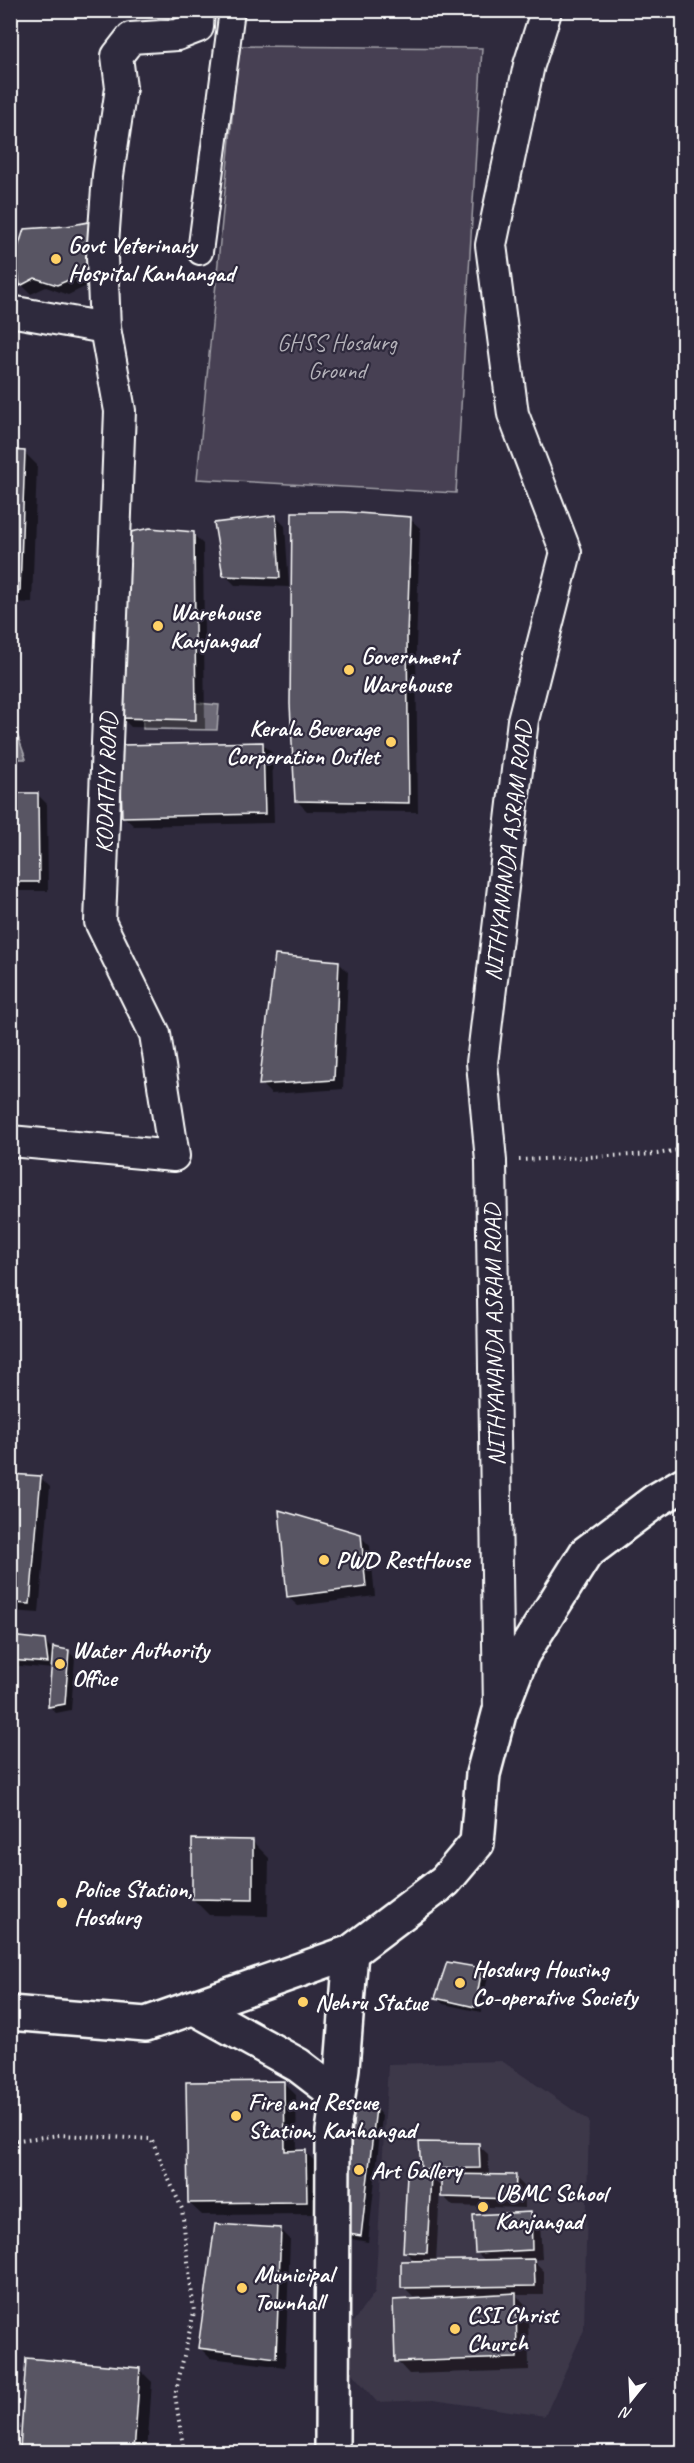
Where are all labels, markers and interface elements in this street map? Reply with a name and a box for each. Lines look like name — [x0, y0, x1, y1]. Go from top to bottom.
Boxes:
place label: Govt Veterinary Hospital Kanhangad — [68, 230, 238, 288]
marker: Govt Veterinary Hospital Kanhangad — [49, 252, 63, 266]
park label: GHSS Hosdurg Ground — [277, 327, 398, 385]
place label: Warehouse Kanjangad — [170, 597, 262, 655]
marker: Warehouse Kanjangad — [151, 619, 165, 633]
place label: Government Warehouse — [361, 641, 462, 699]
marker: Government Warehouse — [342, 663, 356, 677]
street label: KODATHY ROAD — [89, 710, 124, 854]
place label: Kerala Beverage Corporation Outlet — [226, 713, 382, 771]
street label: NITHYANANDA ASRAM ROAD — [477, 717, 539, 983]
marker: Kerala Beverage Corporation Outlet — [384, 735, 398, 749]
street label: NITHYANANDA ASRAM ROAD — [477, 1202, 511, 1466]
place label: PWD RestHouse — [336, 1545, 471, 1575]
marker: PWD RestHouse — [317, 1553, 331, 1567]
place label: Water Authority Office — [72, 1635, 212, 1693]
marker: Water Authority Office — [53, 1657, 67, 1671]
place label: Police Station, Hosdurg — [74, 1874, 193, 1932]
marker: Police Station, Hosdurg — [55, 1896, 69, 1910]
place label: Hosdurg Housing Co-operative Society — [472, 1954, 640, 2012]
marker: Hosdurg Housing Co-operative Society — [453, 1976, 467, 1990]
place label: Nehru Statue — [315, 1987, 429, 2017]
marker: Nehru Statue — [296, 1995, 310, 2009]
place label: Fire and Rescue Station, Kanhangad — [248, 2087, 420, 2145]
marker: Fire and Rescue Station, Kanhangad — [229, 2109, 243, 2123]
place label: Art Gallery — [371, 2155, 464, 2185]
marker: Art Gallery — [352, 2163, 366, 2177]
place label: UBMC School Kanjangad — [495, 2178, 612, 2236]
marker: UBMC School Kanjangad — [476, 2200, 490, 2214]
place label: Municipal Townhall — [254, 2259, 338, 2317]
marker: Municipal Townhall — [235, 2281, 249, 2295]
place label: CSI Christ Church — [467, 2300, 561, 2358]
marker: CSI Christ Church — [448, 2322, 462, 2336]
north arrow — [601, 2370, 661, 2430]
text: N — [616, 2401, 634, 2424]

